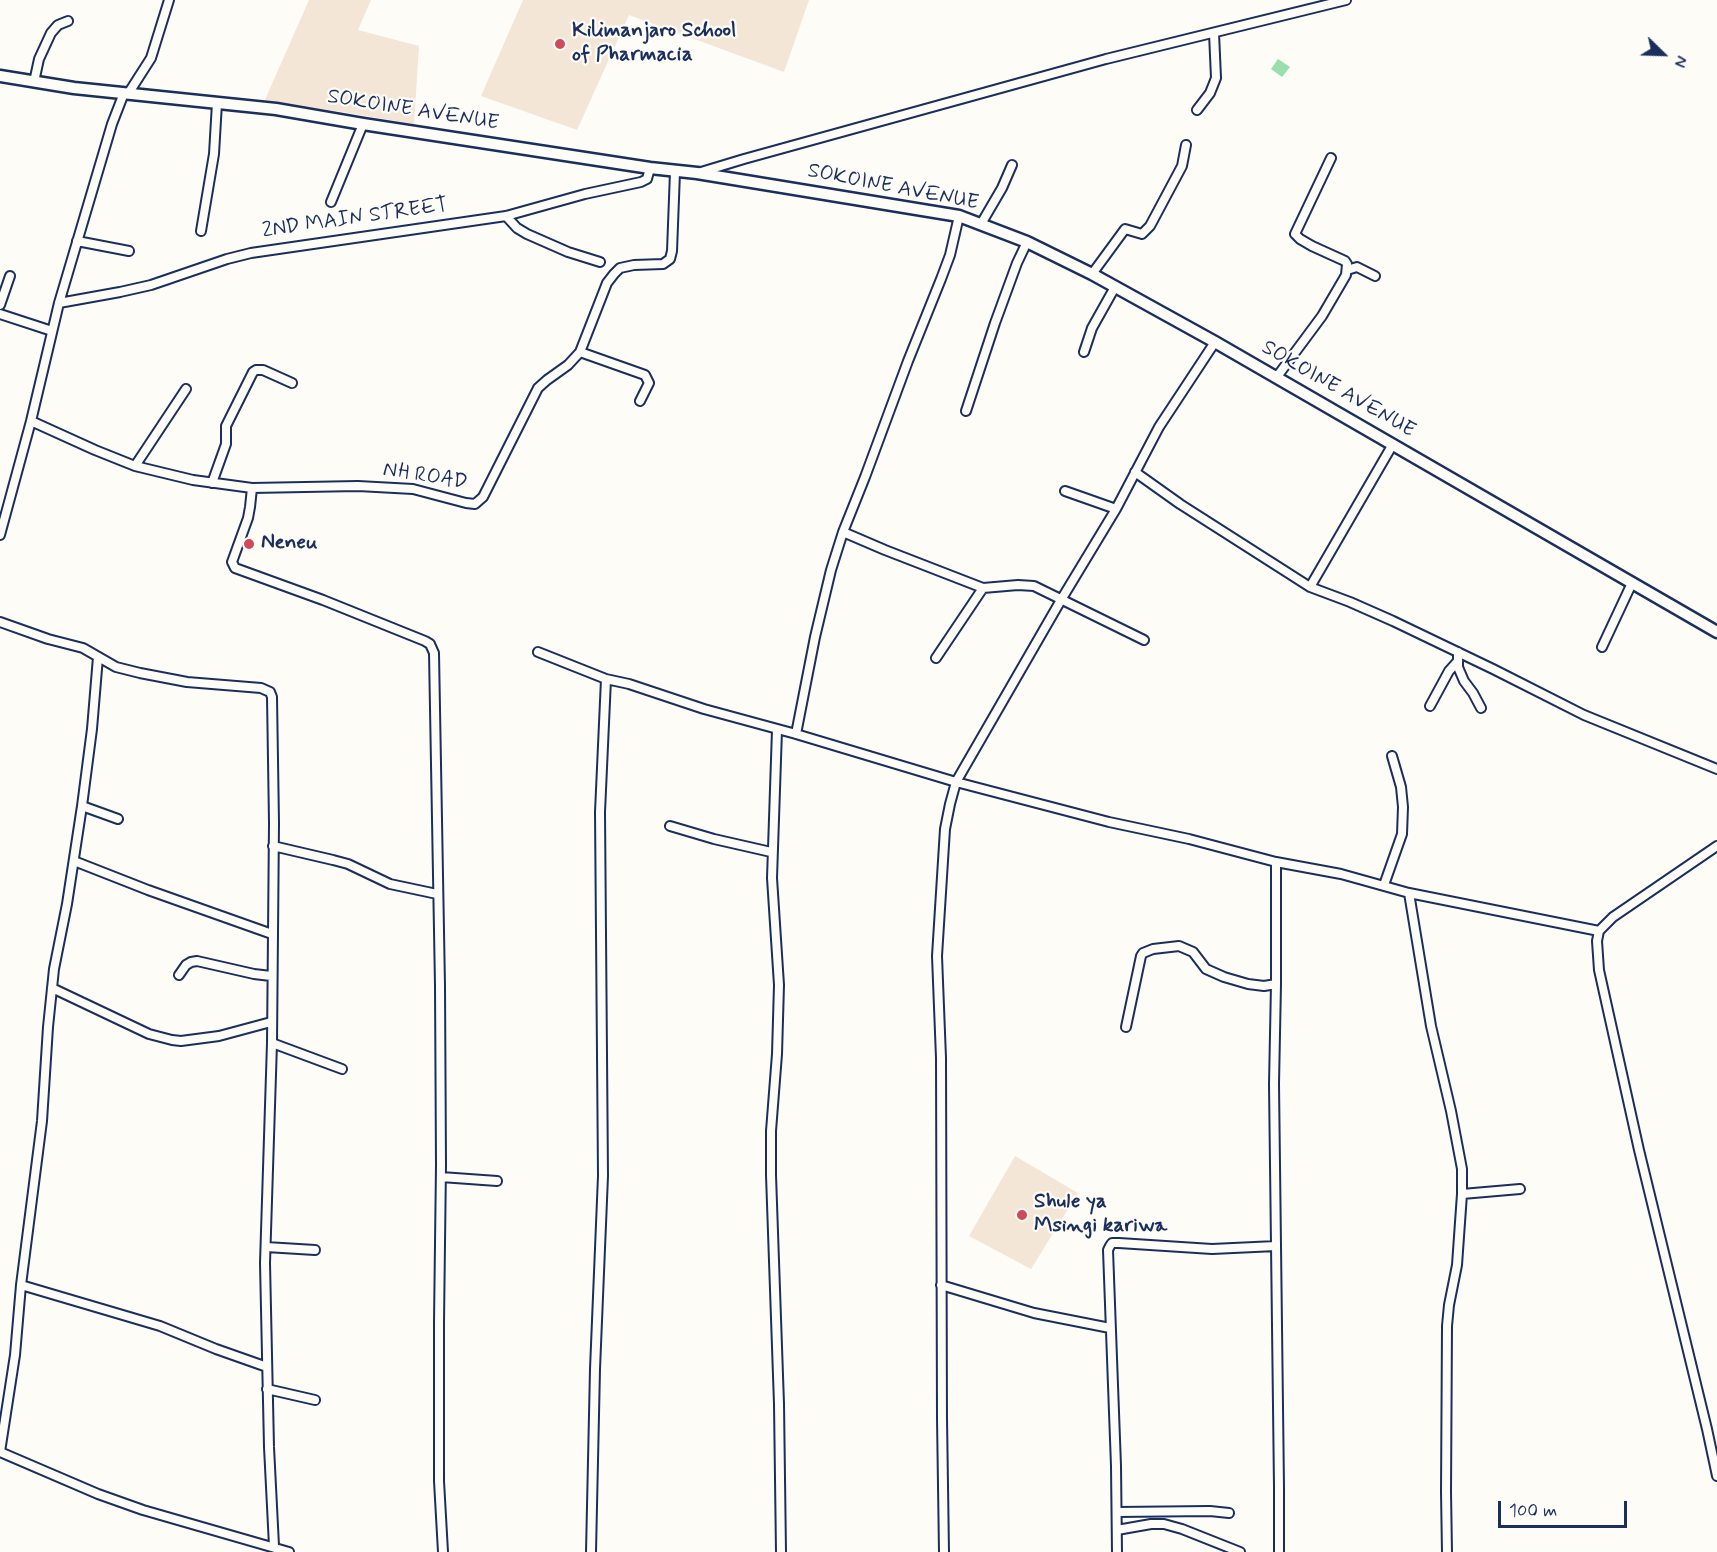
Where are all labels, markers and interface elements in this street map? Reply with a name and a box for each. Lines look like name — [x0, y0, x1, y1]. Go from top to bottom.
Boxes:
place label: Kilimanjaro School of Pharmacia — [572, 19, 736, 69]
north arrow — [1633, 24, 1693, 84]
marker: Kilimanjaro School of Pharmacia — [553, 37, 567, 51]
text: N — [1668, 52, 1692, 70]
street label: SOKOINE AVENUE — [325, 85, 501, 137]
street label: SOKOINE AVENUE — [806, 159, 980, 217]
street label: 2ND MAIN STREET — [261, 193, 449, 245]
street label: SOKOINE AVENUE — [1257, 336, 1419, 444]
street label: NH ROAD — [381, 458, 469, 496]
place label: Neneu — [261, 531, 318, 557]
marker: Neneu — [242, 537, 256, 551]
place label: Shule ya Msingi kariwa — [1034, 1190, 1167, 1240]
marker: Shule ya Msingi kariwa — [1015, 1208, 1029, 1222]
scale bar — [1501, 1489, 1630, 1527]
text: 100 m — [1509, 1499, 1557, 1523]

